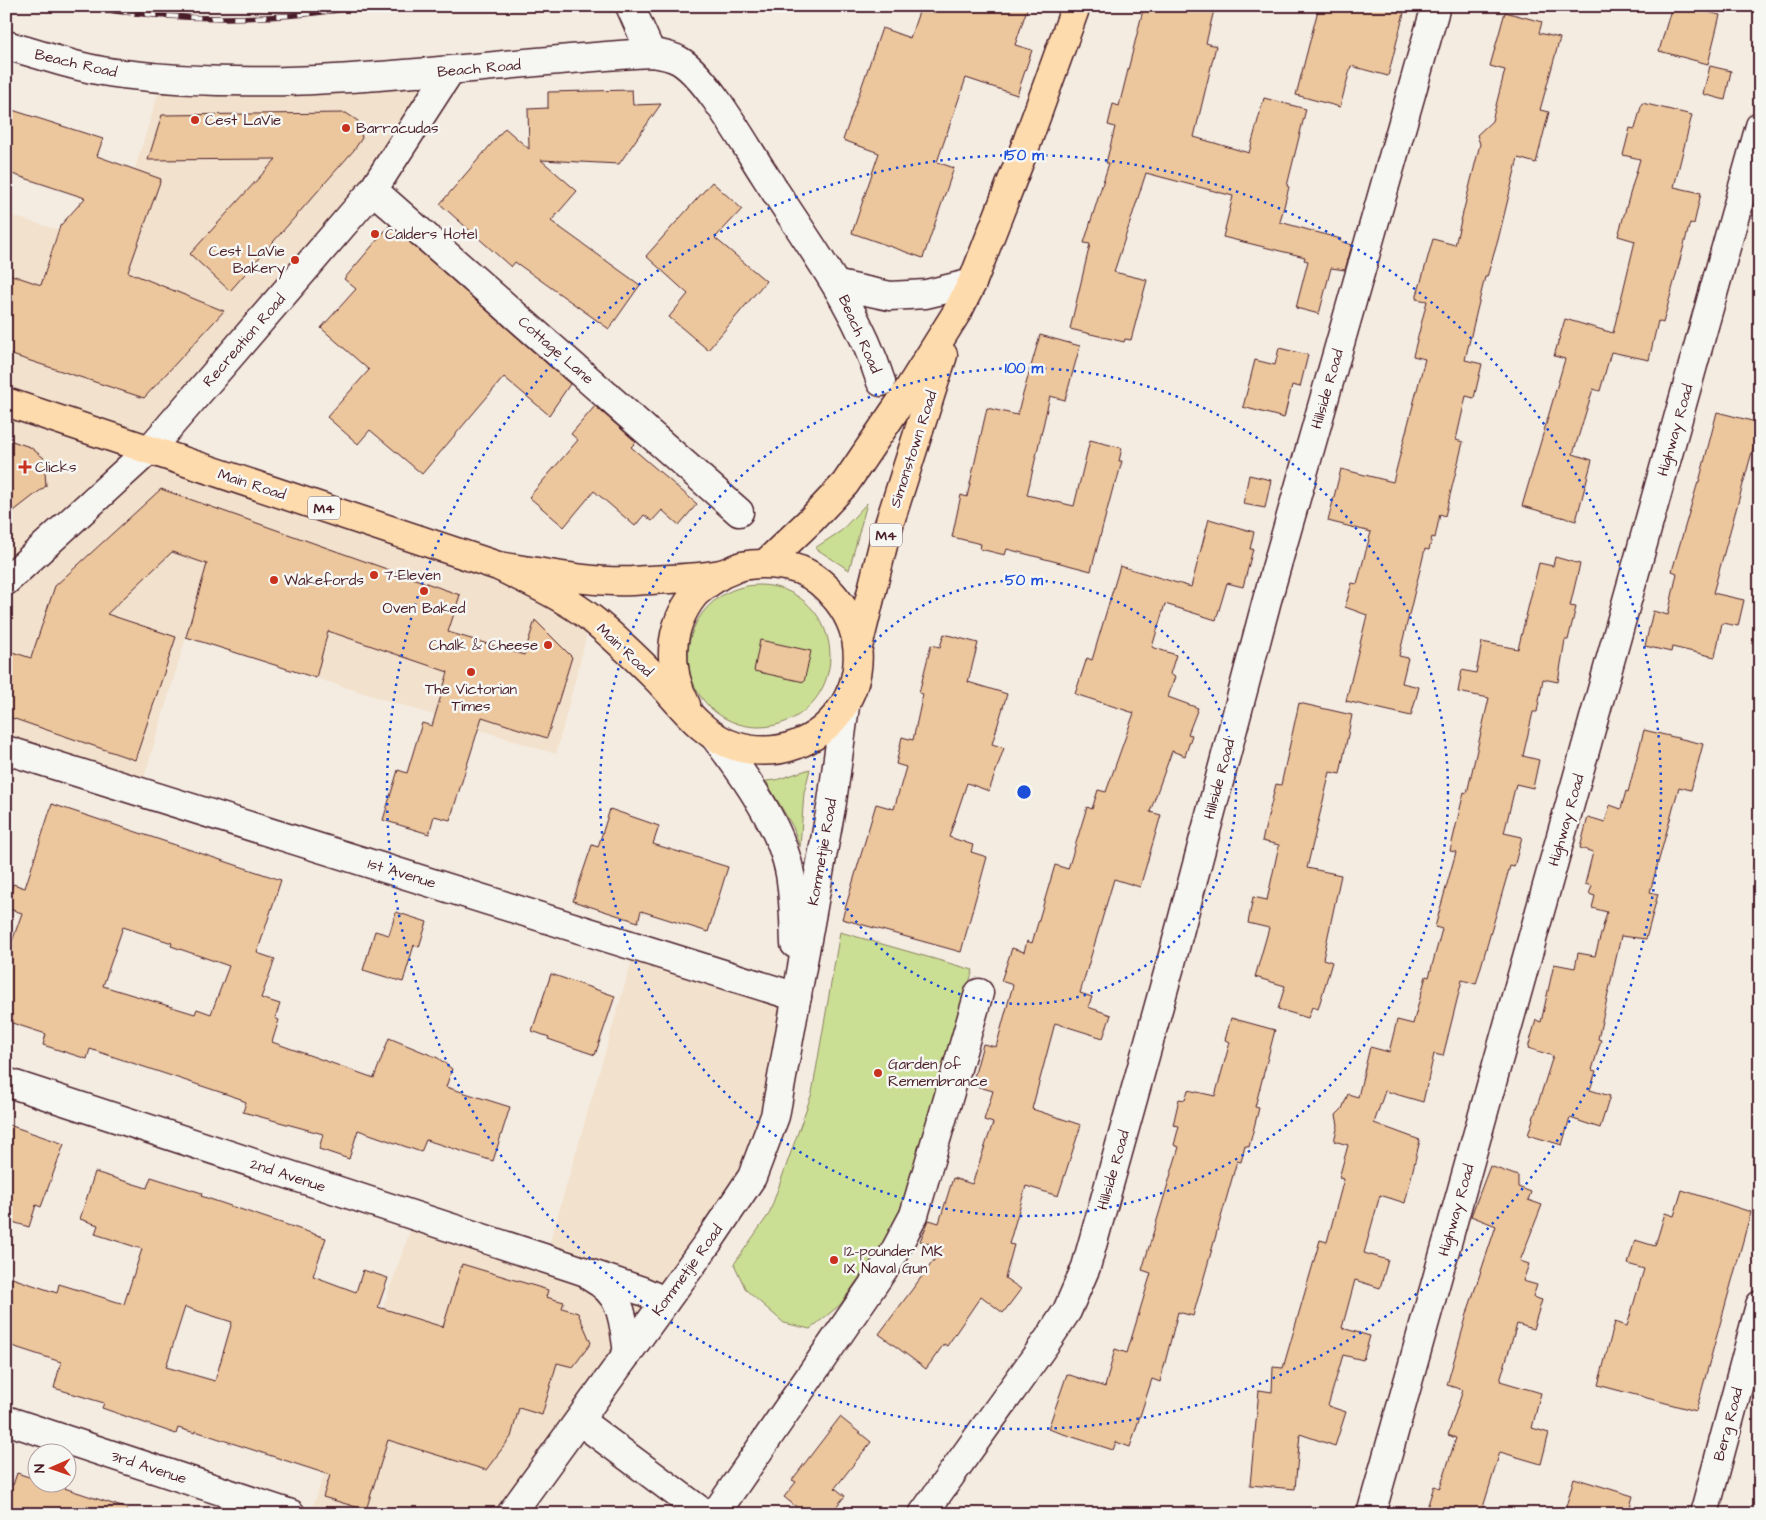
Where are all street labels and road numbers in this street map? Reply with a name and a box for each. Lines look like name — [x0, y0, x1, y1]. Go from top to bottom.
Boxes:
street label: Beach Road — [33, 44, 119, 83]
street label: Beach Road — [436, 54, 522, 83]
street label: Recreation Road — [198, 289, 291, 391]
street label: Beach Road — [833, 292, 886, 377]
street label: Cottage Lane — [513, 312, 598, 390]
street label: Hillside Road — [1306, 346, 1349, 432]
street label: Highway Road — [1652, 381, 1700, 479]
street label: Simonstown Road — [885, 388, 942, 510]
street label: Main Road — [215, 464, 289, 505]
road number: M4 — [308, 496, 340, 520]
road number: M4 — [870, 524, 902, 546]
street label: Main Road — [592, 619, 658, 682]
street label: Hillside Road — [1199, 736, 1240, 822]
street label: Highway Road — [1543, 771, 1591, 869]
street label: Kommetjie Road — [803, 797, 842, 907]
street label: 1st Avenue — [365, 853, 439, 894]
street label: Hillside Road — [1092, 1127, 1135, 1213]
street label: 2nd Avenue — [247, 1153, 328, 1198]
street label: Highway Road — [1433, 1161, 1481, 1259]
street label: Kommetjie Road — [647, 1220, 728, 1320]
street label: Berg Road — [1709, 1385, 1749, 1463]
street label: 3rd Avenue — [108, 1445, 189, 1490]

